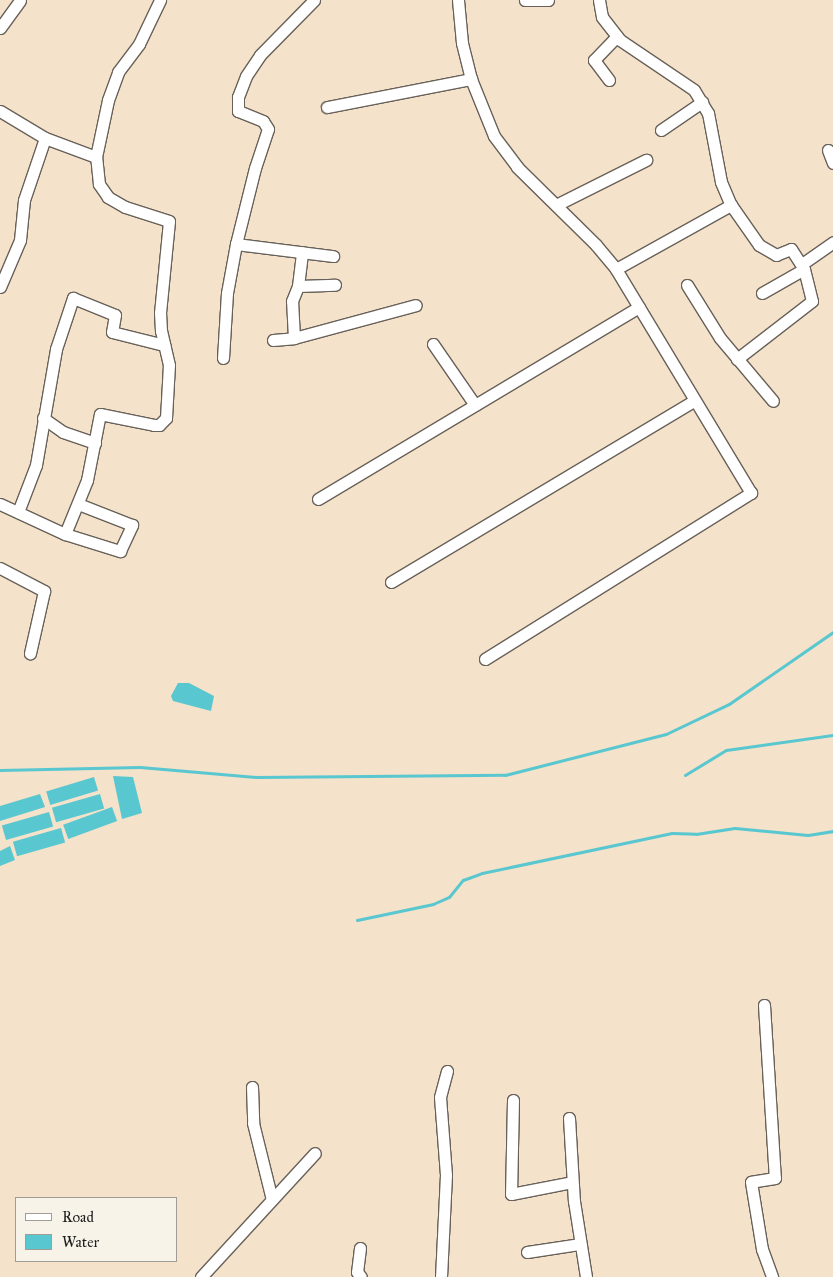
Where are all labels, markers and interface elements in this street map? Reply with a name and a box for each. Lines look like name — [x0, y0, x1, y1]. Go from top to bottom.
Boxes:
legend — [15, 1197, 178, 1262]
text: Road — [62, 1208, 94, 1226]
text: Water — [62, 1233, 99, 1251]

